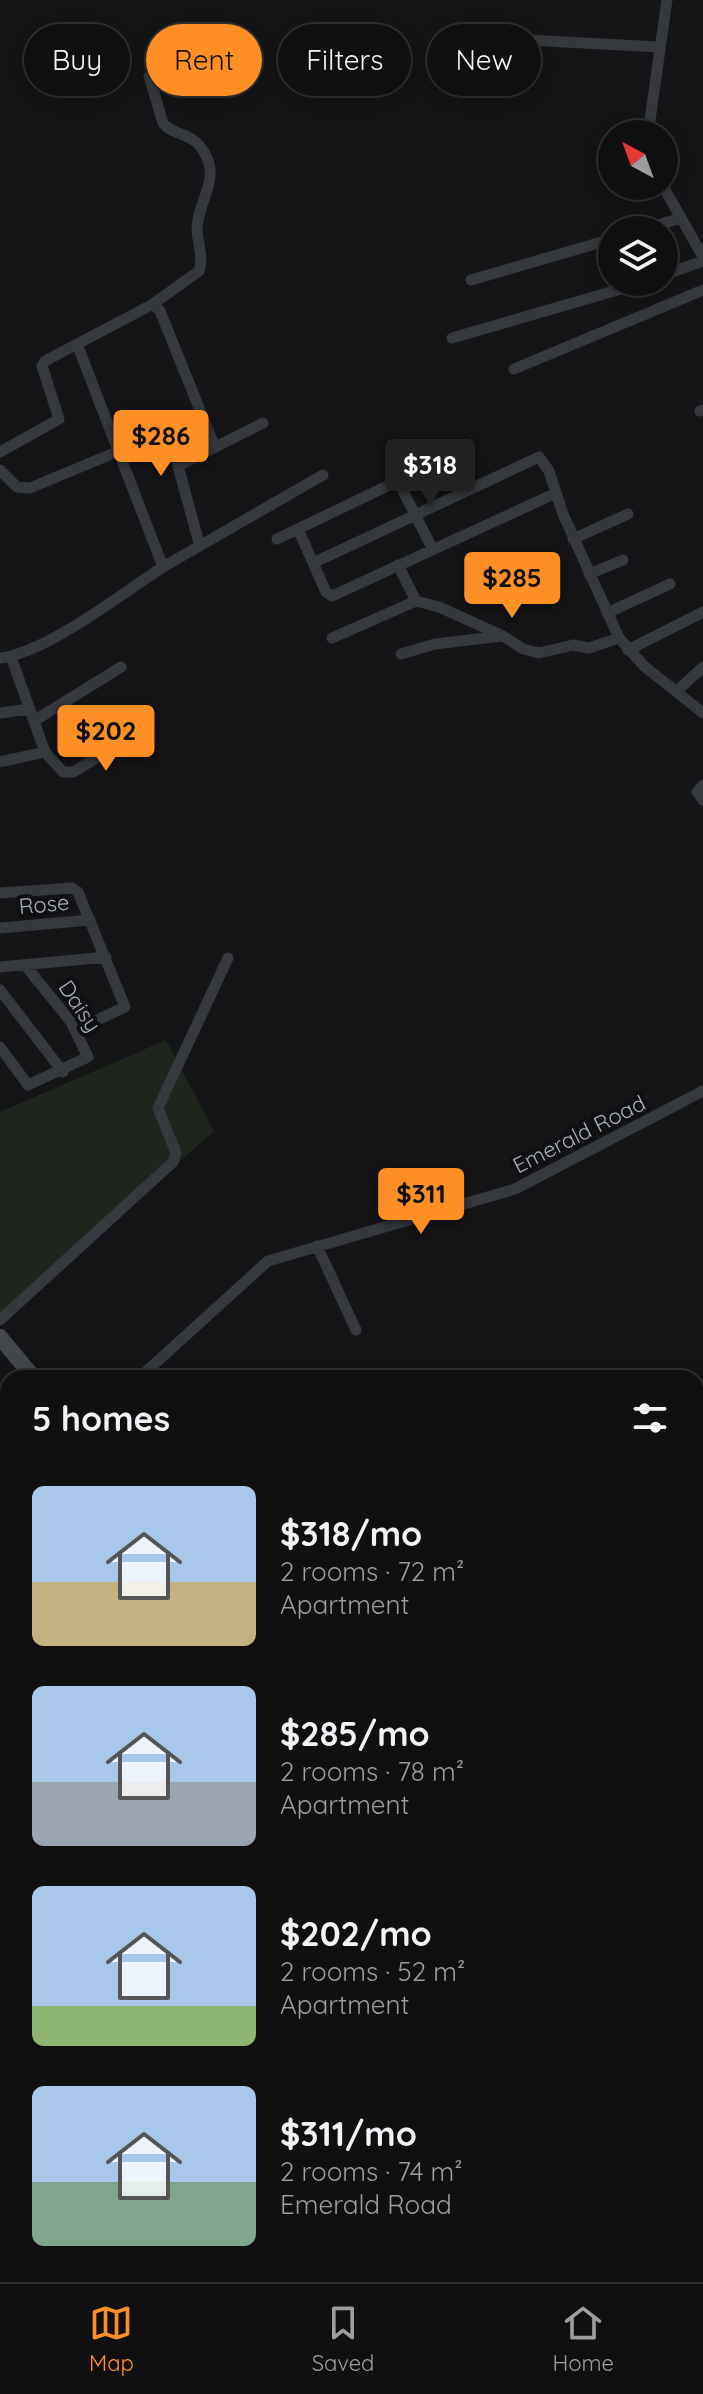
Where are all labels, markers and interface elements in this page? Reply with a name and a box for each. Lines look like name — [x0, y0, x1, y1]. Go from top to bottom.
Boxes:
chip: Buy — [24, 24, 130, 96]
chip: Rent — [146, 24, 262, 96]
chip: Filters — [278, 24, 411, 96]
chip: New — [427, 24, 541, 96]
north arrow — [598, 120, 678, 200]
map controls — [598, 120, 678, 296]
button: layers — [598, 216, 678, 296]
pin: $286 — [114, 410, 208, 478]
text: $286 — [132, 419, 190, 452]
pin: $318 — [383, 439, 477, 507]
text: $318 — [403, 448, 457, 481]
pin: $285 — [465, 552, 559, 620]
text: $285 — [482, 561, 542, 594]
pin: $202 — [59, 705, 153, 773]
text: $202 — [75, 714, 137, 747]
street label: Rose — [18, 888, 70, 920]
street label: Daisy — [53, 975, 107, 1037]
street label: Emerald Road — [508, 1089, 650, 1179]
pin: $311 — [374, 1168, 468, 1236]
text: $311 — [396, 1177, 446, 1210]
icon: filters — [628, 1396, 672, 1440]
text: 5 homes — [32, 1397, 170, 1440]
text: $318/mo — [280, 1512, 422, 1555]
icon: home — [96, 1518, 192, 1614]
text: 2 rooms · 72 m² — [280, 1555, 464, 1588]
text: Apartment — [280, 1588, 409, 1621]
text: $285/mo — [280, 1712, 430, 1755]
icon: home — [96, 1718, 192, 1814]
text: 2 rooms · 78 m² — [280, 1755, 464, 1788]
text: Apartment — [280, 1788, 409, 1821]
text: $202/mo — [280, 1912, 432, 1955]
icon: home — [96, 1918, 192, 2014]
text: 2 rooms · 52 m² — [280, 1955, 465, 1988]
text: Apartment — [280, 1988, 409, 2021]
text: $311/mo — [280, 2112, 417, 2155]
icon: home — [96, 2118, 192, 2214]
text: 2 rooms · 74 m² — [280, 2155, 463, 2188]
text: Emerald Road — [280, 2188, 452, 2221]
tab: Map — [89, 2301, 134, 2377]
tab: Saved — [312, 2301, 374, 2377]
tab: Home — [552, 2301, 614, 2377]

